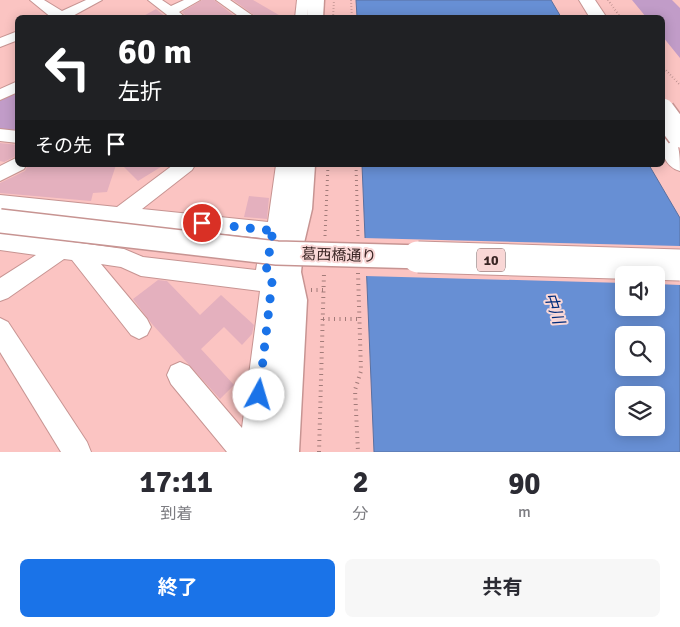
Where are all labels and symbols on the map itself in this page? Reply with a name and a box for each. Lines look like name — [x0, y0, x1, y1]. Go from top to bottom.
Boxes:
pin — [181, 202, 223, 244]
street label: 葛西橋通り — [301, 245, 377, 265]
road number: 10 — [477, 248, 505, 272]
water label: 中川 — [540, 290, 569, 329]
position arrow — [232, 368, 284, 420]

